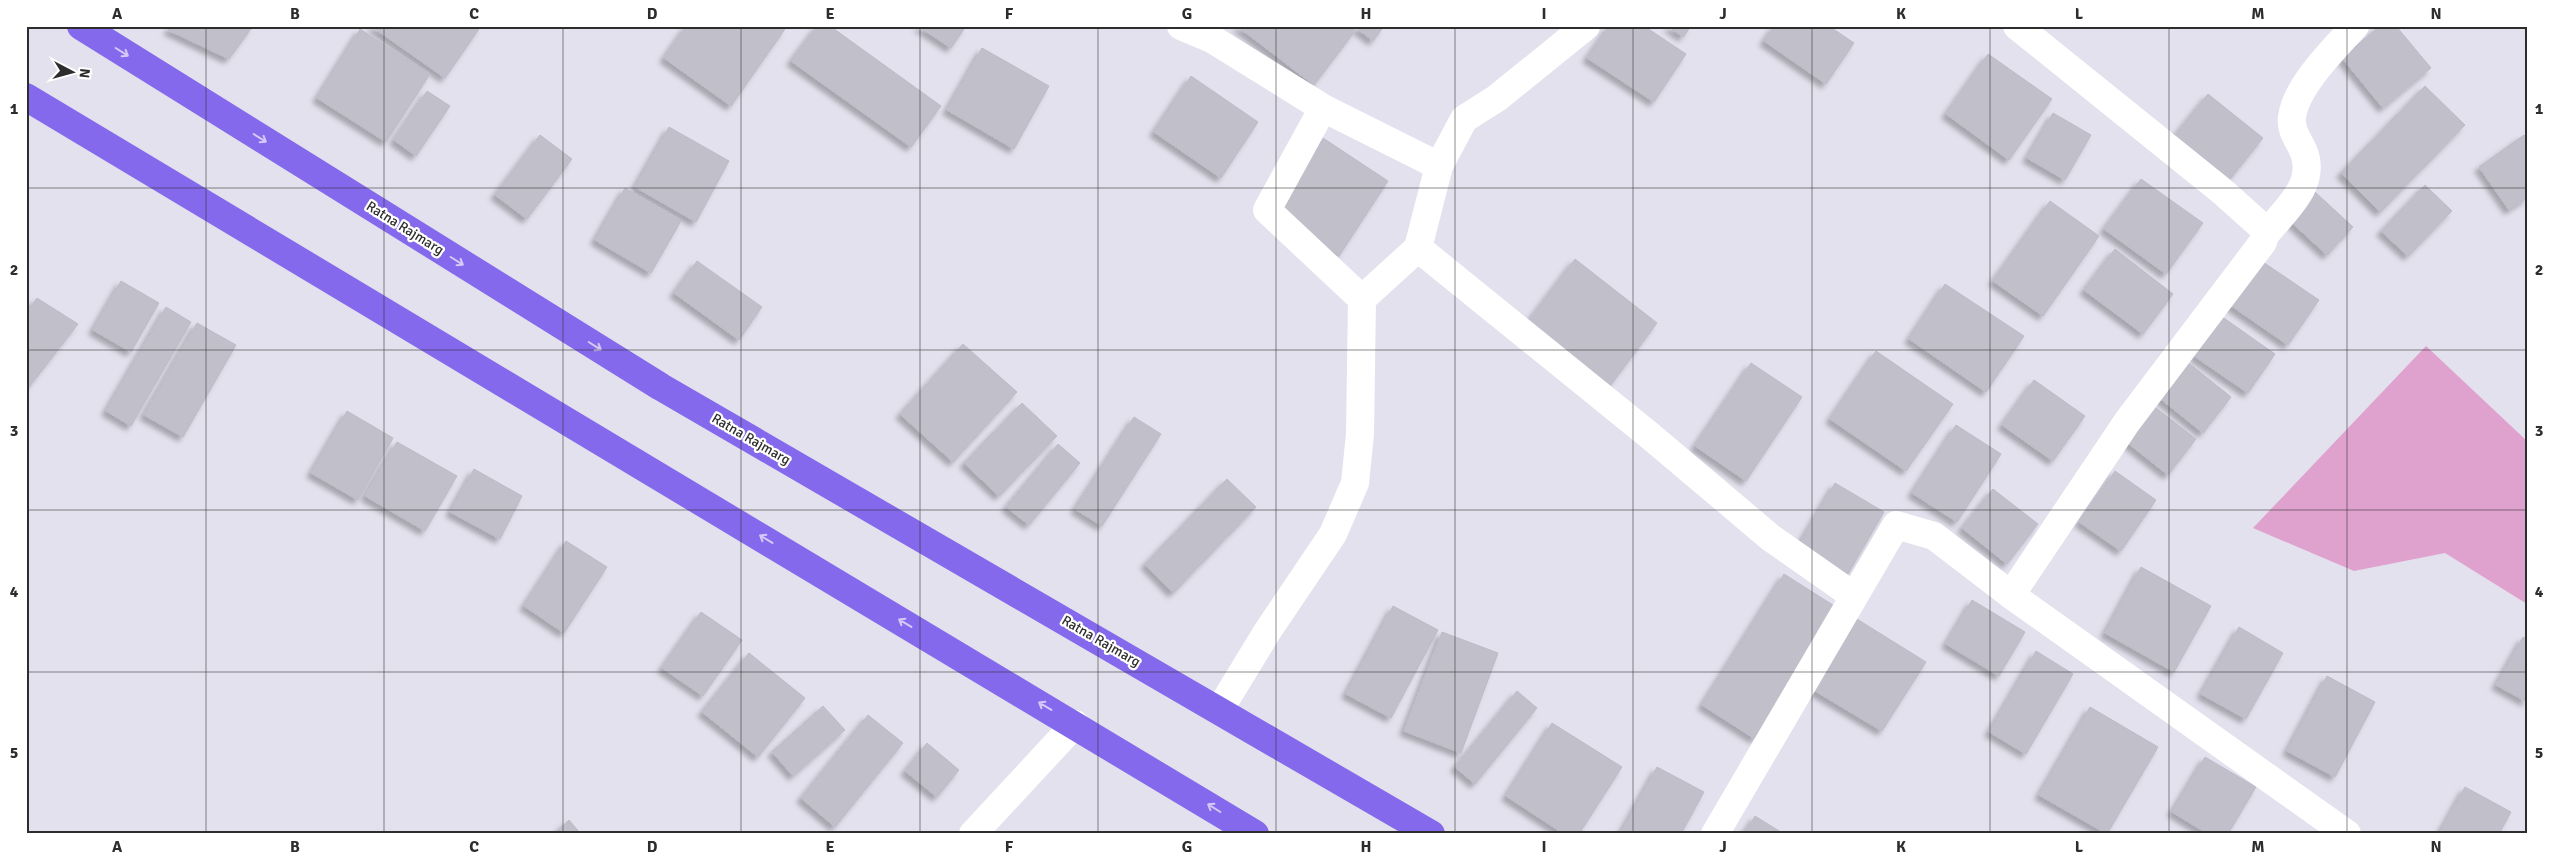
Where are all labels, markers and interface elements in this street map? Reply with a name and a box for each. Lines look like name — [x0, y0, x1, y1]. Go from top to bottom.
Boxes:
text: A — [112, 4, 123, 24]
text: B — [290, 4, 300, 24]
text: C — [469, 4, 479, 24]
text: D — [647, 4, 658, 24]
text: E — [825, 4, 835, 24]
text: F — [1005, 4, 1014, 24]
text: G — [1182, 4, 1192, 24]
text: H — [1361, 4, 1371, 24]
text: I — [1541, 4, 1547, 24]
text: J — [1719, 4, 1727, 24]
text: K — [1896, 4, 1906, 24]
text: L — [2075, 4, 2084, 24]
text: M — [2251, 4, 2265, 24]
text: N — [2430, 4, 2442, 24]
one-way arrow — [115, 47, 129, 57]
north arrow — [48, 48, 98, 98]
text: N — [75, 68, 93, 79]
text: 1 — [10, 99, 19, 119]
text: 1 — [2535, 99, 2544, 119]
one-way arrow — [253, 132, 267, 143]
street label: Ratna Rajmarg — [363, 197, 447, 259]
one-way arrow — [450, 256, 464, 266]
text: 2 — [10, 260, 18, 280]
text: 2 — [2535, 260, 2543, 280]
one-way arrow — [588, 342, 602, 352]
street label: Ratna Rajmarg — [709, 410, 793, 468]
text: 3 — [10, 421, 18, 441]
text: 3 — [2535, 421, 2543, 441]
one-way arrow — [759, 534, 773, 544]
text: 4 — [10, 582, 19, 602]
text: 4 — [2535, 582, 2544, 602]
street label: Ratna Rajmarg — [1059, 612, 1143, 670]
one-way arrow — [899, 617, 913, 627]
one-way arrow — [1038, 700, 1052, 710]
text: 5 — [10, 743, 18, 763]
text: 5 — [2535, 743, 2543, 763]
one-way arrow — [1207, 803, 1221, 813]
text: A — [112, 837, 123, 857]
text: B — [290, 837, 300, 857]
text: C — [469, 837, 479, 857]
text: D — [647, 837, 658, 857]
text: E — [825, 837, 835, 857]
text: F — [1005, 837, 1014, 857]
text: G — [1182, 837, 1192, 857]
text: H — [1361, 837, 1371, 857]
text: I — [1541, 837, 1547, 857]
text: J — [1719, 837, 1727, 857]
text: K — [1896, 837, 1906, 857]
text: L — [2075, 837, 2084, 857]
text: M — [2251, 837, 2265, 857]
text: N — [2430, 837, 2442, 857]

